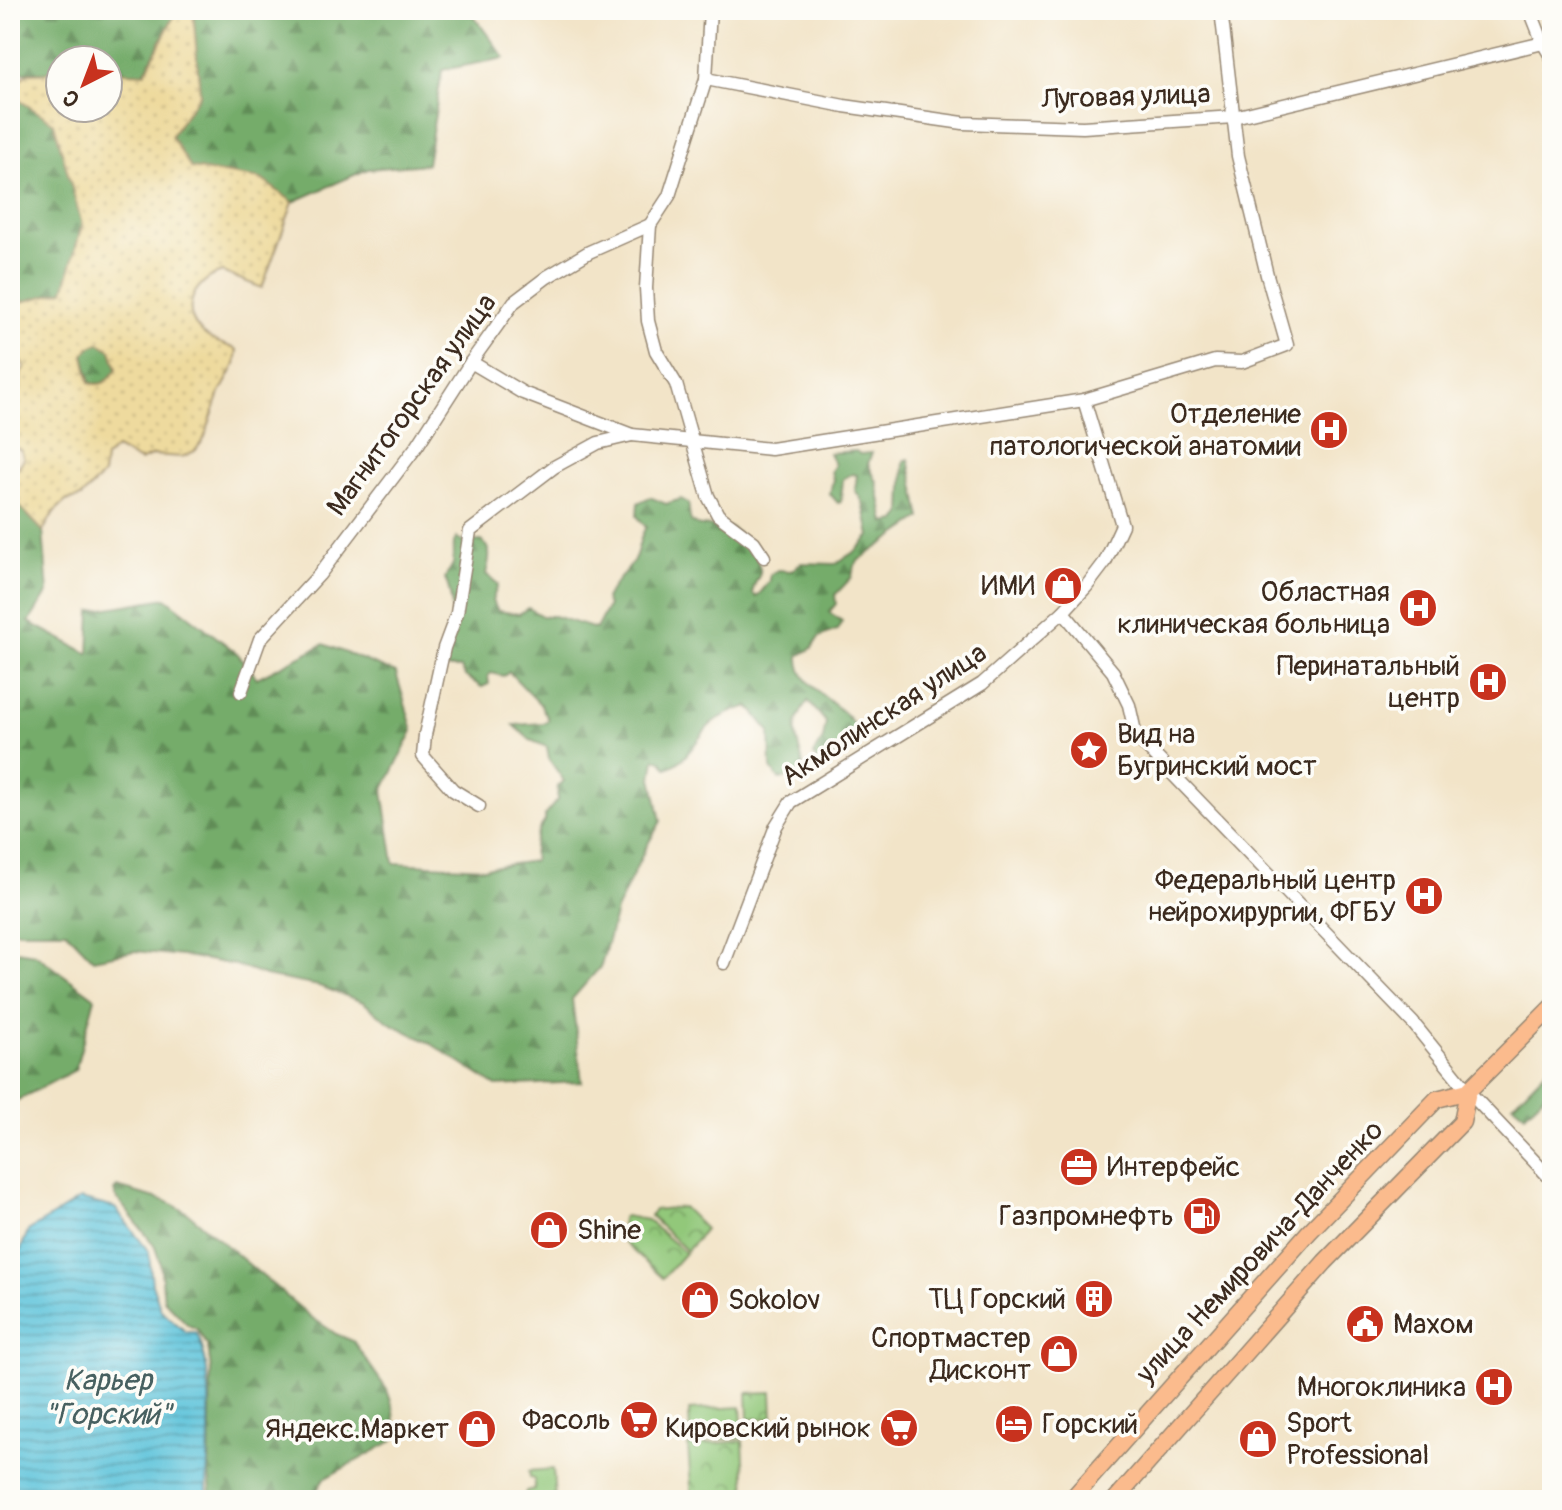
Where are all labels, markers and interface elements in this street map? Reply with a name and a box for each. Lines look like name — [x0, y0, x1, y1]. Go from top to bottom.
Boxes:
north arrow — [44, 44, 124, 124]
street label: Луговая улица — [1040, 77, 1211, 117]
text: С — [57, 83, 86, 113]
street label: Магнитогорская улица — [319, 287, 505, 523]
place label: Отделение патологической анатомии — [989, 397, 1301, 464]
hospital icon: Отделение патологической анатомии — [1308, 409, 1350, 451]
shop icon: ИМИ — [1042, 565, 1084, 607]
place label: ИМИ — [981, 569, 1035, 604]
place label: Областная клиническая больница — [1117, 575, 1390, 642]
hospital icon: Областная клиническая больница — [1397, 587, 1439, 629]
street label: Акмолинская улица — [775, 636, 993, 794]
place label: Перинатальный центр — [1277, 649, 1460, 716]
hospital icon: Перинатальный центр — [1467, 661, 1509, 703]
place label: Вид на Бугринский мост — [1117, 717, 1317, 784]
place icon: Вид на Бугринский мост — [1068, 729, 1110, 771]
place label: Федеральный центр нейрохирургии, ФГБУ — [1148, 863, 1396, 930]
hospital icon: Федеральный центр нейрохирургии, ФГБУ — [1403, 875, 1445, 917]
street label: улица Немировича-Данченко — [1128, 1113, 1391, 1392]
office icon: Интерфейс — [1058, 1146, 1100, 1188]
place label: Интерфейс — [1107, 1150, 1240, 1185]
fuel station icon: Газпромнефть — [1181, 1195, 1223, 1237]
place label: Газпромнефть — [999, 1199, 1174, 1234]
shop icon: Shine — [528, 1209, 570, 1251]
place label: Shine — [577, 1213, 641, 1248]
building icon: ТЦ Горский — [1073, 1278, 1115, 1320]
shop icon: Sokolov — [679, 1279, 721, 1321]
place label: ТЦ Горский — [928, 1282, 1066, 1317]
place label: Sokolov — [728, 1283, 820, 1318]
public building icon: Махом — [1344, 1303, 1386, 1345]
place label: Махом — [1393, 1307, 1474, 1342]
place label: Спортмастер Дисконт — [871, 1321, 1031, 1388]
shop icon: Спортмастер Дисконт — [1038, 1333, 1080, 1375]
water label: Карьер "Горский" — [44, 1362, 175, 1433]
hospital icon: Многоклиника — [1473, 1366, 1515, 1408]
place label: Многоклиника — [1297, 1370, 1466, 1405]
supermarket icon: Фасоль — [618, 1399, 660, 1441]
place label: Фасоль — [522, 1403, 611, 1438]
hotel icon: Горский — [993, 1403, 1035, 1445]
place label: Sport Professional — [1286, 1406, 1429, 1473]
supermarket icon: Кировский рынок — [878, 1407, 920, 1449]
place label: Горский — [1042, 1407, 1138, 1442]
shop icon: Яндекс.Маркет — [456, 1408, 498, 1450]
place label: Кировский рынок — [665, 1411, 871, 1446]
place label: Яндекс.Маркет — [265, 1412, 449, 1447]
shop icon: Sport Professional — [1237, 1418, 1279, 1460]

